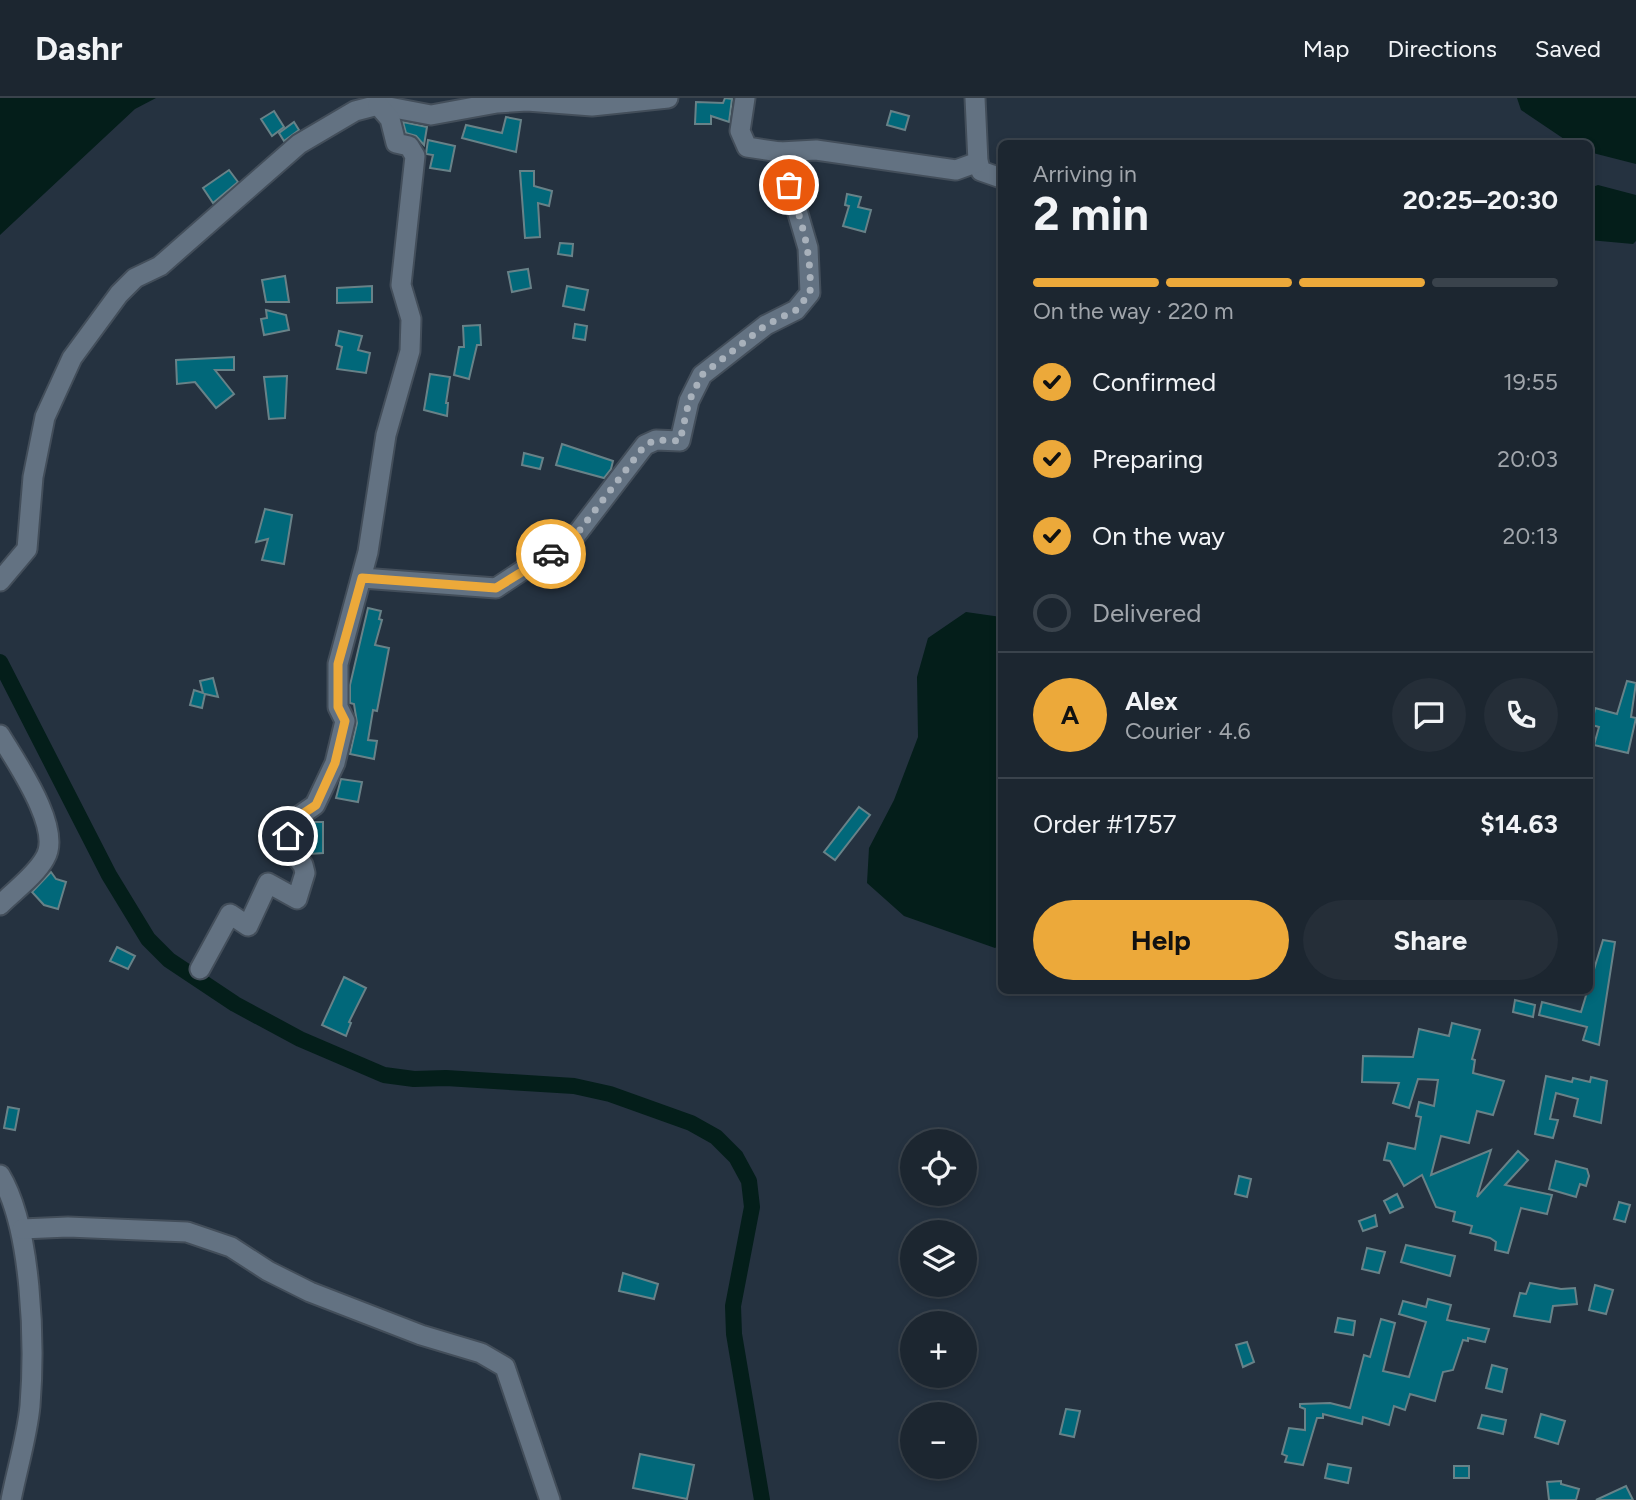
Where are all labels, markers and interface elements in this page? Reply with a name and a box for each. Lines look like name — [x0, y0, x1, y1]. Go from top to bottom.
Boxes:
text: Dashr — [35, 29, 122, 68]
text: Map — [1303, 34, 1349, 63]
text: Directions — [1387, 34, 1497, 63]
text: Saved — [1535, 34, 1601, 63]
pin — [759, 155, 819, 215]
text: Arriving in — [1033, 160, 1137, 188]
icon: bag — [770, 166, 808, 204]
text: 20:25–20:30 — [1403, 184, 1558, 216]
text: 2 min — [1033, 186, 1149, 242]
text: On the way · 220 m — [1033, 297, 1233, 325]
icon: check — [1033, 363, 1071, 401]
text: Confirmed — [1092, 366, 1216, 398]
text: 19:55 — [1503, 368, 1558, 396]
icon: check — [1033, 440, 1071, 478]
text: Preparing — [1092, 443, 1203, 475]
text: 20:03 — [1497, 445, 1558, 473]
icon: check — [1033, 517, 1071, 555]
courier — [516, 519, 586, 589]
text: On the way — [1092, 520, 1225, 552]
text: 20:13 — [1503, 522, 1558, 550]
icon: car — [532, 535, 570, 573]
text: Delivered — [1092, 597, 1201, 629]
button: chat — [1392, 678, 1466, 752]
button: phone — [1484, 678, 1558, 752]
text: Alex — [1125, 685, 1178, 717]
text: A — [1061, 699, 1079, 731]
text: Courier · 4.6 — [1125, 717, 1251, 745]
pin — [258, 806, 318, 866]
text: Order #1757 — [1033, 808, 1177, 840]
text: $14.63 — [1480, 808, 1558, 840]
icon: home — [269, 817, 307, 855]
button: Help — [1033, 900, 1289, 980]
button: Share — [1303, 900, 1558, 980]
map controls — [900, 1129, 977, 1479]
button: locate — [900, 1129, 977, 1206]
button: layers — [900, 1220, 977, 1297]
button: + — [900, 1311, 977, 1388]
button: − — [900, 1402, 977, 1479]

